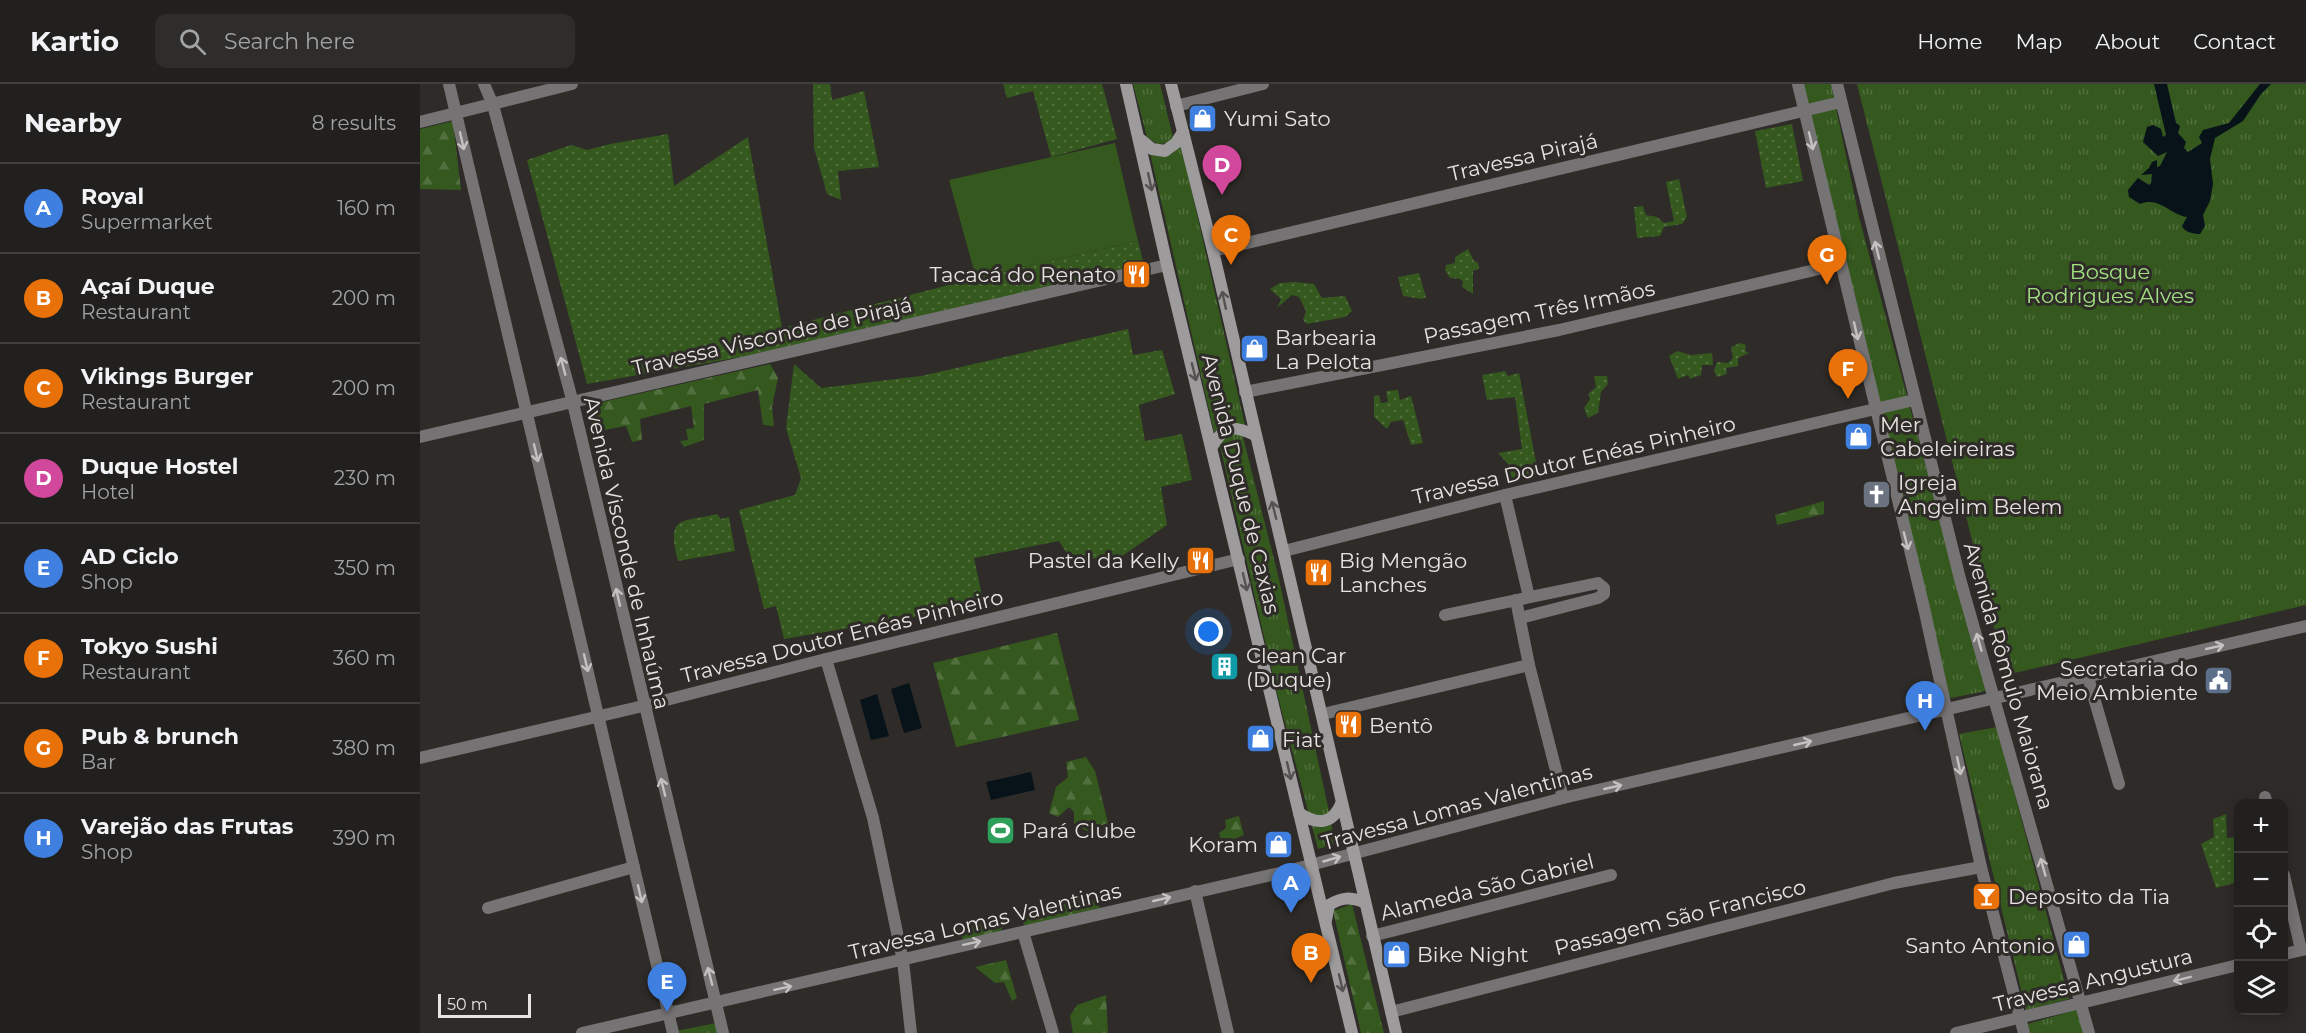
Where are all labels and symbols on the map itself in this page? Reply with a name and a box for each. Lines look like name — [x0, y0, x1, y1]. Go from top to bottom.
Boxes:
shop icon: Yumi Sato — [1187, 102, 1219, 134]
place label: Yumi Sato — [1224, 106, 1331, 131]
street label: Travessa Pirajá — [1446, 128, 1600, 186]
one-way arrow — [457, 131, 469, 150]
one-way arrow — [1805, 131, 1817, 150]
pin: D — [1202, 146, 1242, 195]
one-way arrow — [1145, 171, 1156, 191]
pin: C — [1212, 216, 1250, 265]
pin: G — [1808, 236, 1846, 285]
one-way arrow — [1870, 241, 1882, 260]
restaurant icon: Tacacá do Renato — [1121, 258, 1153, 290]
park label: Bosque Rodrigues Alves — [2026, 259, 2194, 308]
place label: Tacacá do Renato — [930, 262, 1116, 287]
street label: Passagem Três Irmãos — [1421, 275, 1657, 349]
one-way arrow — [1218, 291, 1230, 310]
street label: Travessa Visconde de Pirajá — [630, 292, 914, 380]
one-way arrow — [1851, 321, 1862, 340]
place label: Barbearia La Pelota — [1275, 325, 1377, 374]
shop icon: Barbearia La Pelota — [1238, 333, 1270, 365]
pin: F — [1828, 350, 1868, 399]
street label: Avenida Duque de Caxias — [1197, 351, 1285, 617]
one-way arrow — [557, 357, 568, 376]
one-way arrow — [1188, 362, 1200, 381]
street label: Avenida Visconde de Inhaúma — [579, 394, 675, 712]
street label: Travessa Doutor Enéas Pinheiro — [1410, 411, 1738, 509]
place label: Mer Cabeleireiras — [1880, 412, 2015, 461]
shop icon: Mer Cabeleireiras — [1843, 420, 1875, 452]
one-way arrow — [530, 444, 542, 463]
place label: Igreja Angelim Belem — [1898, 470, 2063, 519]
church icon: Igreja Angelim Belem — [1861, 478, 1893, 510]
one-way arrow — [1267, 501, 1279, 520]
one-way arrow — [1901, 531, 1913, 550]
street label: Avenida Rômulo Maiorana — [1959, 539, 2059, 813]
restaurant icon: Pastel da Kelly — [1184, 544, 1216, 576]
place label: Pastel da Kelly — [1028, 548, 1180, 573]
place label: Big Mengão Lanches — [1339, 548, 1467, 597]
restaurant icon: Big Mengão Lanches — [1302, 556, 1334, 588]
one-way arrow — [1239, 572, 1251, 591]
street label: Travessa Doutor Enéas Pinheiro — [678, 584, 1006, 688]
one-way arrow — [611, 588, 623, 607]
your location — [1194, 617, 1223, 646]
one-way arrow — [1973, 633, 1984, 652]
one-way arrow — [2206, 641, 2225, 653]
place label: Clean Car (Duque) — [1246, 643, 1347, 692]
building icon: Clean Car (Duque) — [1209, 651, 1241, 683]
one-way arrow — [581, 654, 593, 673]
place label: Secretaria do Meio Ambiente — [2036, 656, 2198, 705]
public building icon: Secretaria do Meio Ambiente — [2203, 664, 2235, 696]
pin: H — [1906, 682, 1944, 731]
restaurant icon: Bentô — [1332, 709, 1364, 741]
place label: Bentô — [1369, 713, 1433, 738]
shop icon: Fiat — [1245, 723, 1277, 755]
place label: Fiat — [1282, 727, 1322, 752]
one-way arrow — [1793, 737, 1812, 749]
one-way arrow — [1954, 756, 1966, 775]
street label: Travessa Lomas Valentinas — [1319, 759, 1595, 855]
one-way arrow — [1284, 762, 1296, 781]
one-way arrow — [656, 777, 668, 796]
one-way arrow — [1602, 781, 1622, 792]
sports icon: Pará Clube — [985, 814, 1017, 846]
place label: Pará Clube — [1022, 818, 1136, 843]
shop icon: Koram — [1263, 828, 1295, 860]
place label: Koram — [1188, 832, 1258, 857]
street label: Alameda São Gabriel — [1378, 848, 1596, 926]
one-way arrow — [1322, 853, 1341, 865]
one-way arrow — [2037, 858, 2048, 877]
pin: A — [1272, 864, 1310, 913]
street label: Passagem São Francisco — [1552, 874, 1808, 960]
street label: Travessa Lomas Valentinas — [846, 877, 1124, 965]
bar icon: Deposito da Tia — [1971, 880, 2003, 912]
one-way arrow — [635, 884, 647, 903]
place label: Deposito da Tia — [2008, 884, 2170, 909]
one-way arrow — [1152, 892, 1171, 904]
shop icon: Santo Antonio — [2060, 929, 2092, 961]
place label: Santo Antonio — [1905, 933, 2055, 958]
pin: B — [1292, 934, 1330, 983]
one-way arrow — [963, 937, 982, 949]
shop icon: Bike Night — [1380, 938, 1412, 970]
place label: Bike Night — [1417, 942, 1529, 967]
street label: Travessa Angustura — [1991, 943, 2195, 1017]
pin: E — [648, 962, 686, 1012]
one-way arrow — [703, 967, 715, 986]
one-way arrow — [1335, 973, 1347, 992]
one-way arrow — [2173, 974, 2192, 986]
one-way arrow — [773, 981, 792, 993]
scale bar — [438, 991, 531, 1018]

